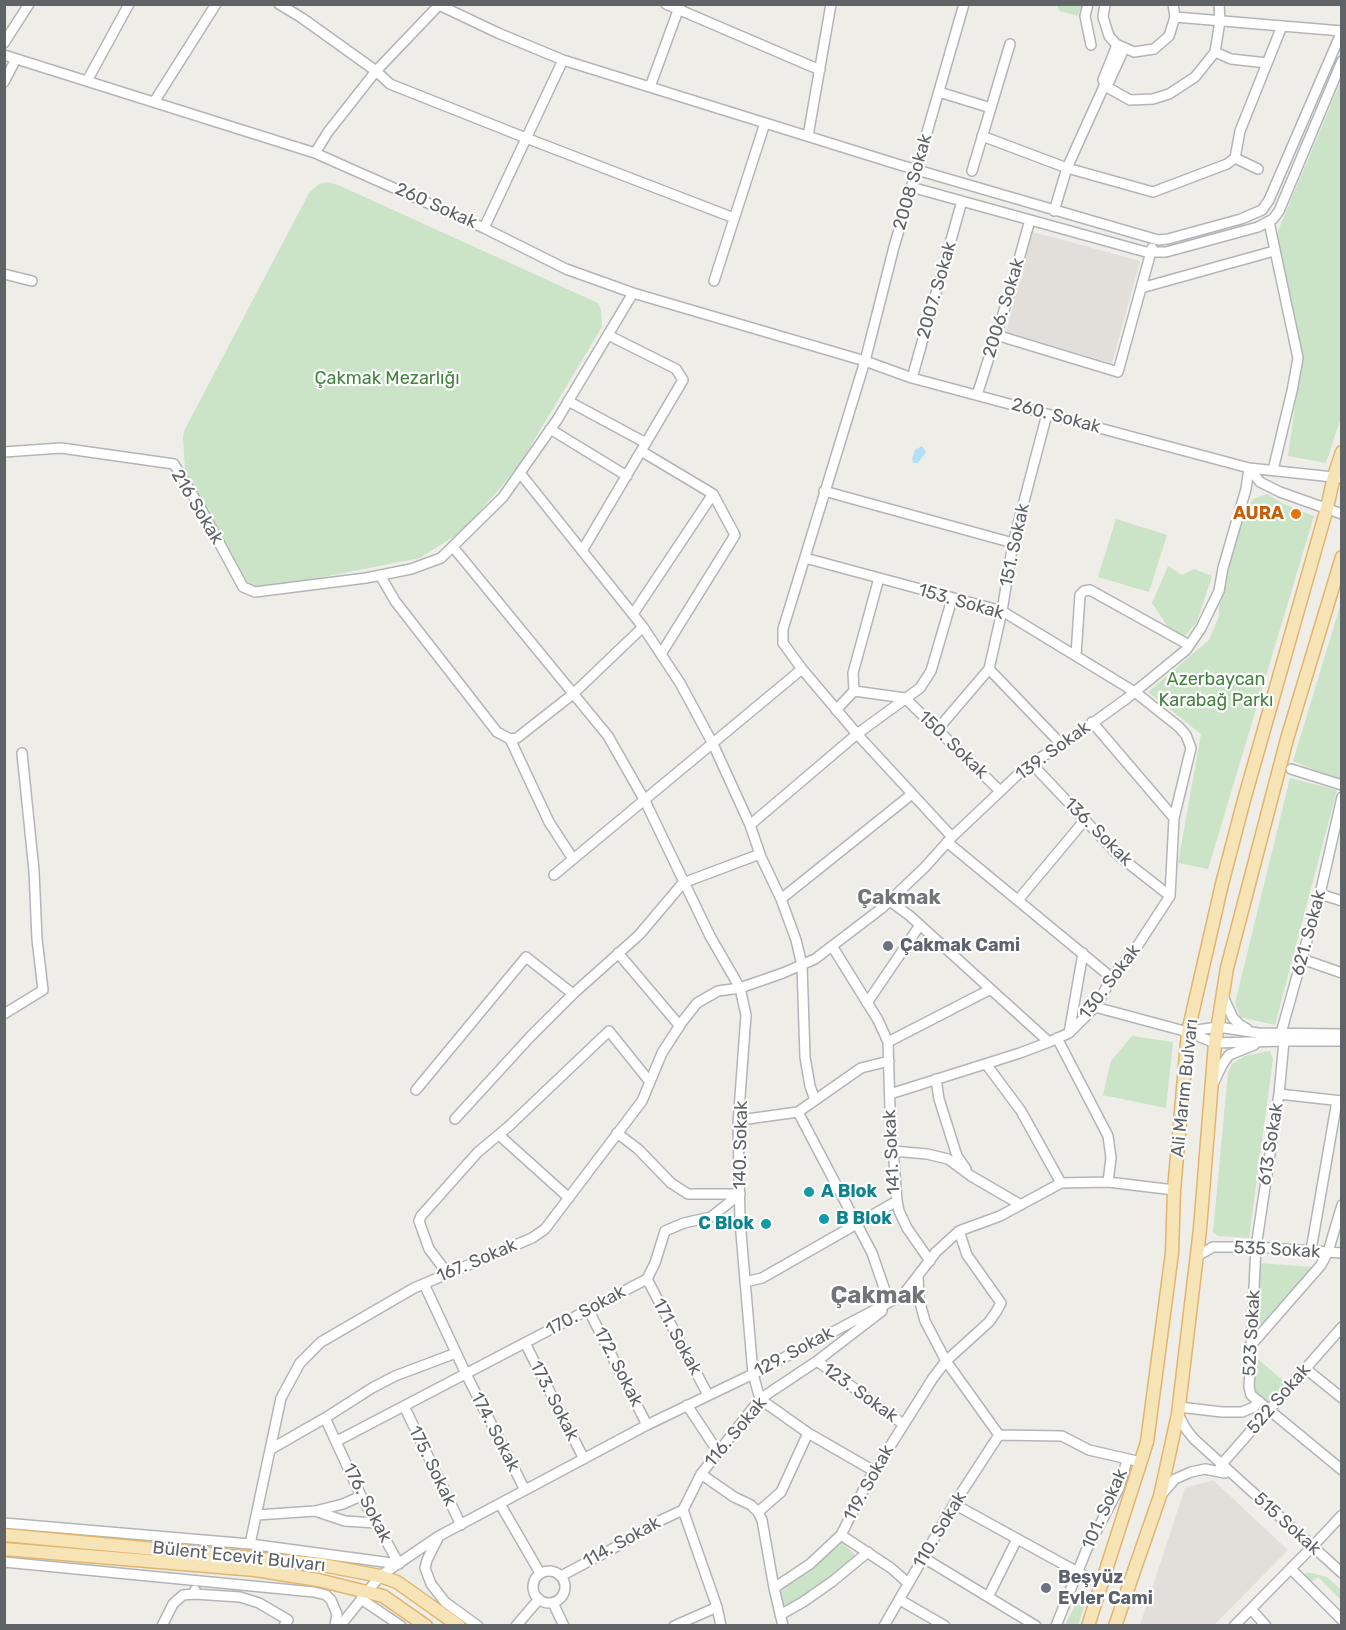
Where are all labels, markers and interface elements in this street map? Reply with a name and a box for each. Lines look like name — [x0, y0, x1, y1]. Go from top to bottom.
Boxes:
street label: 2008 Sokak — [889, 131, 937, 233]
street label: 260 Sokak — [392, 178, 480, 234]
street label: 2007. Sokak — [913, 239, 961, 341]
street label: 2006. Sokak — [979, 256, 1029, 360]
park label: Çakmak Mezarlığı — [315, 368, 459, 390]
street label: 260. Sokak — [1009, 394, 1103, 438]
street label: 216 Sokak — [166, 466, 228, 548]
street label: 151. Sokak — [996, 501, 1034, 589]
place label: AURA — [1233, 503, 1284, 525]
marker: AURA — [1289, 507, 1303, 521]
street label: 153. Sokak — [916, 579, 1006, 625]
park label: Azerbaycan Karabağ Parkı — [1159, 669, 1273, 712]
street label: 150. Sokak — [914, 707, 992, 783]
street label: 139. Sokak — [1012, 717, 1094, 785]
street label: 136. Sokak — [1059, 793, 1137, 871]
district label: Çakmak — [857, 885, 941, 911]
street label: 621. Sokak — [1287, 888, 1331, 978]
place label: Çakmak Cami — [900, 935, 1020, 957]
marker: Çakmak Cami — [881, 939, 895, 953]
street label: 130. Sokak — [1075, 940, 1145, 1024]
street label: Ali Marım Bulvarı — [1167, 1018, 1203, 1158]
street label: 140. Sokak — [729, 1100, 753, 1190]
street label: 613 Sokak — [1254, 1101, 1288, 1187]
street label: 141. Sokak — [879, 1109, 905, 1195]
place label: A Blok — [821, 1181, 877, 1203]
marker: A Blok — [802, 1185, 816, 1199]
place label: B Blok — [836, 1208, 892, 1230]
marker: B Blok — [817, 1212, 831, 1226]
place label: C Blok — [698, 1213, 754, 1235]
marker: C Blok — [759, 1217, 773, 1231]
street label: 167. Sokak — [434, 1234, 520, 1288]
street label: 535 Sokak — [1233, 1237, 1321, 1263]
street label: 170. Sokak — [543, 1281, 629, 1341]
district label: Çakmak — [830, 1282, 926, 1310]
street label: 523 Sokak — [1239, 1289, 1265, 1377]
street label: 171. Sokak — [648, 1295, 706, 1379]
street label: 129. Sokak — [751, 1322, 837, 1382]
street label: 172. Sokak — [589, 1324, 647, 1410]
street label: 173. Sokak — [525, 1358, 583, 1444]
street label: 123. Sokak — [818, 1358, 902, 1428]
street label: 522 Sokak — [1243, 1359, 1315, 1439]
street label: 174. Sokak — [466, 1389, 524, 1475]
street label: 116. Sokak — [700, 1392, 772, 1472]
street label: 175. Sokak — [403, 1422, 461, 1510]
street label: 119. Sokak — [839, 1441, 899, 1525]
street label: 176. Sokak — [338, 1460, 396, 1546]
street label: 101. Sokak — [1078, 1465, 1132, 1553]
street label: 110. Sokak — [909, 1488, 971, 1572]
street label: 515 Sokak — [1249, 1488, 1325, 1560]
street label: 114. Sokak — [580, 1512, 664, 1572]
street label: Bülent Ecevit Bulvarı — [151, 1537, 327, 1577]
place label: Beşyüz Evler Cami — [1058, 1567, 1153, 1610]
marker: Beşyüz Evler Cami — [1039, 1581, 1053, 1595]

